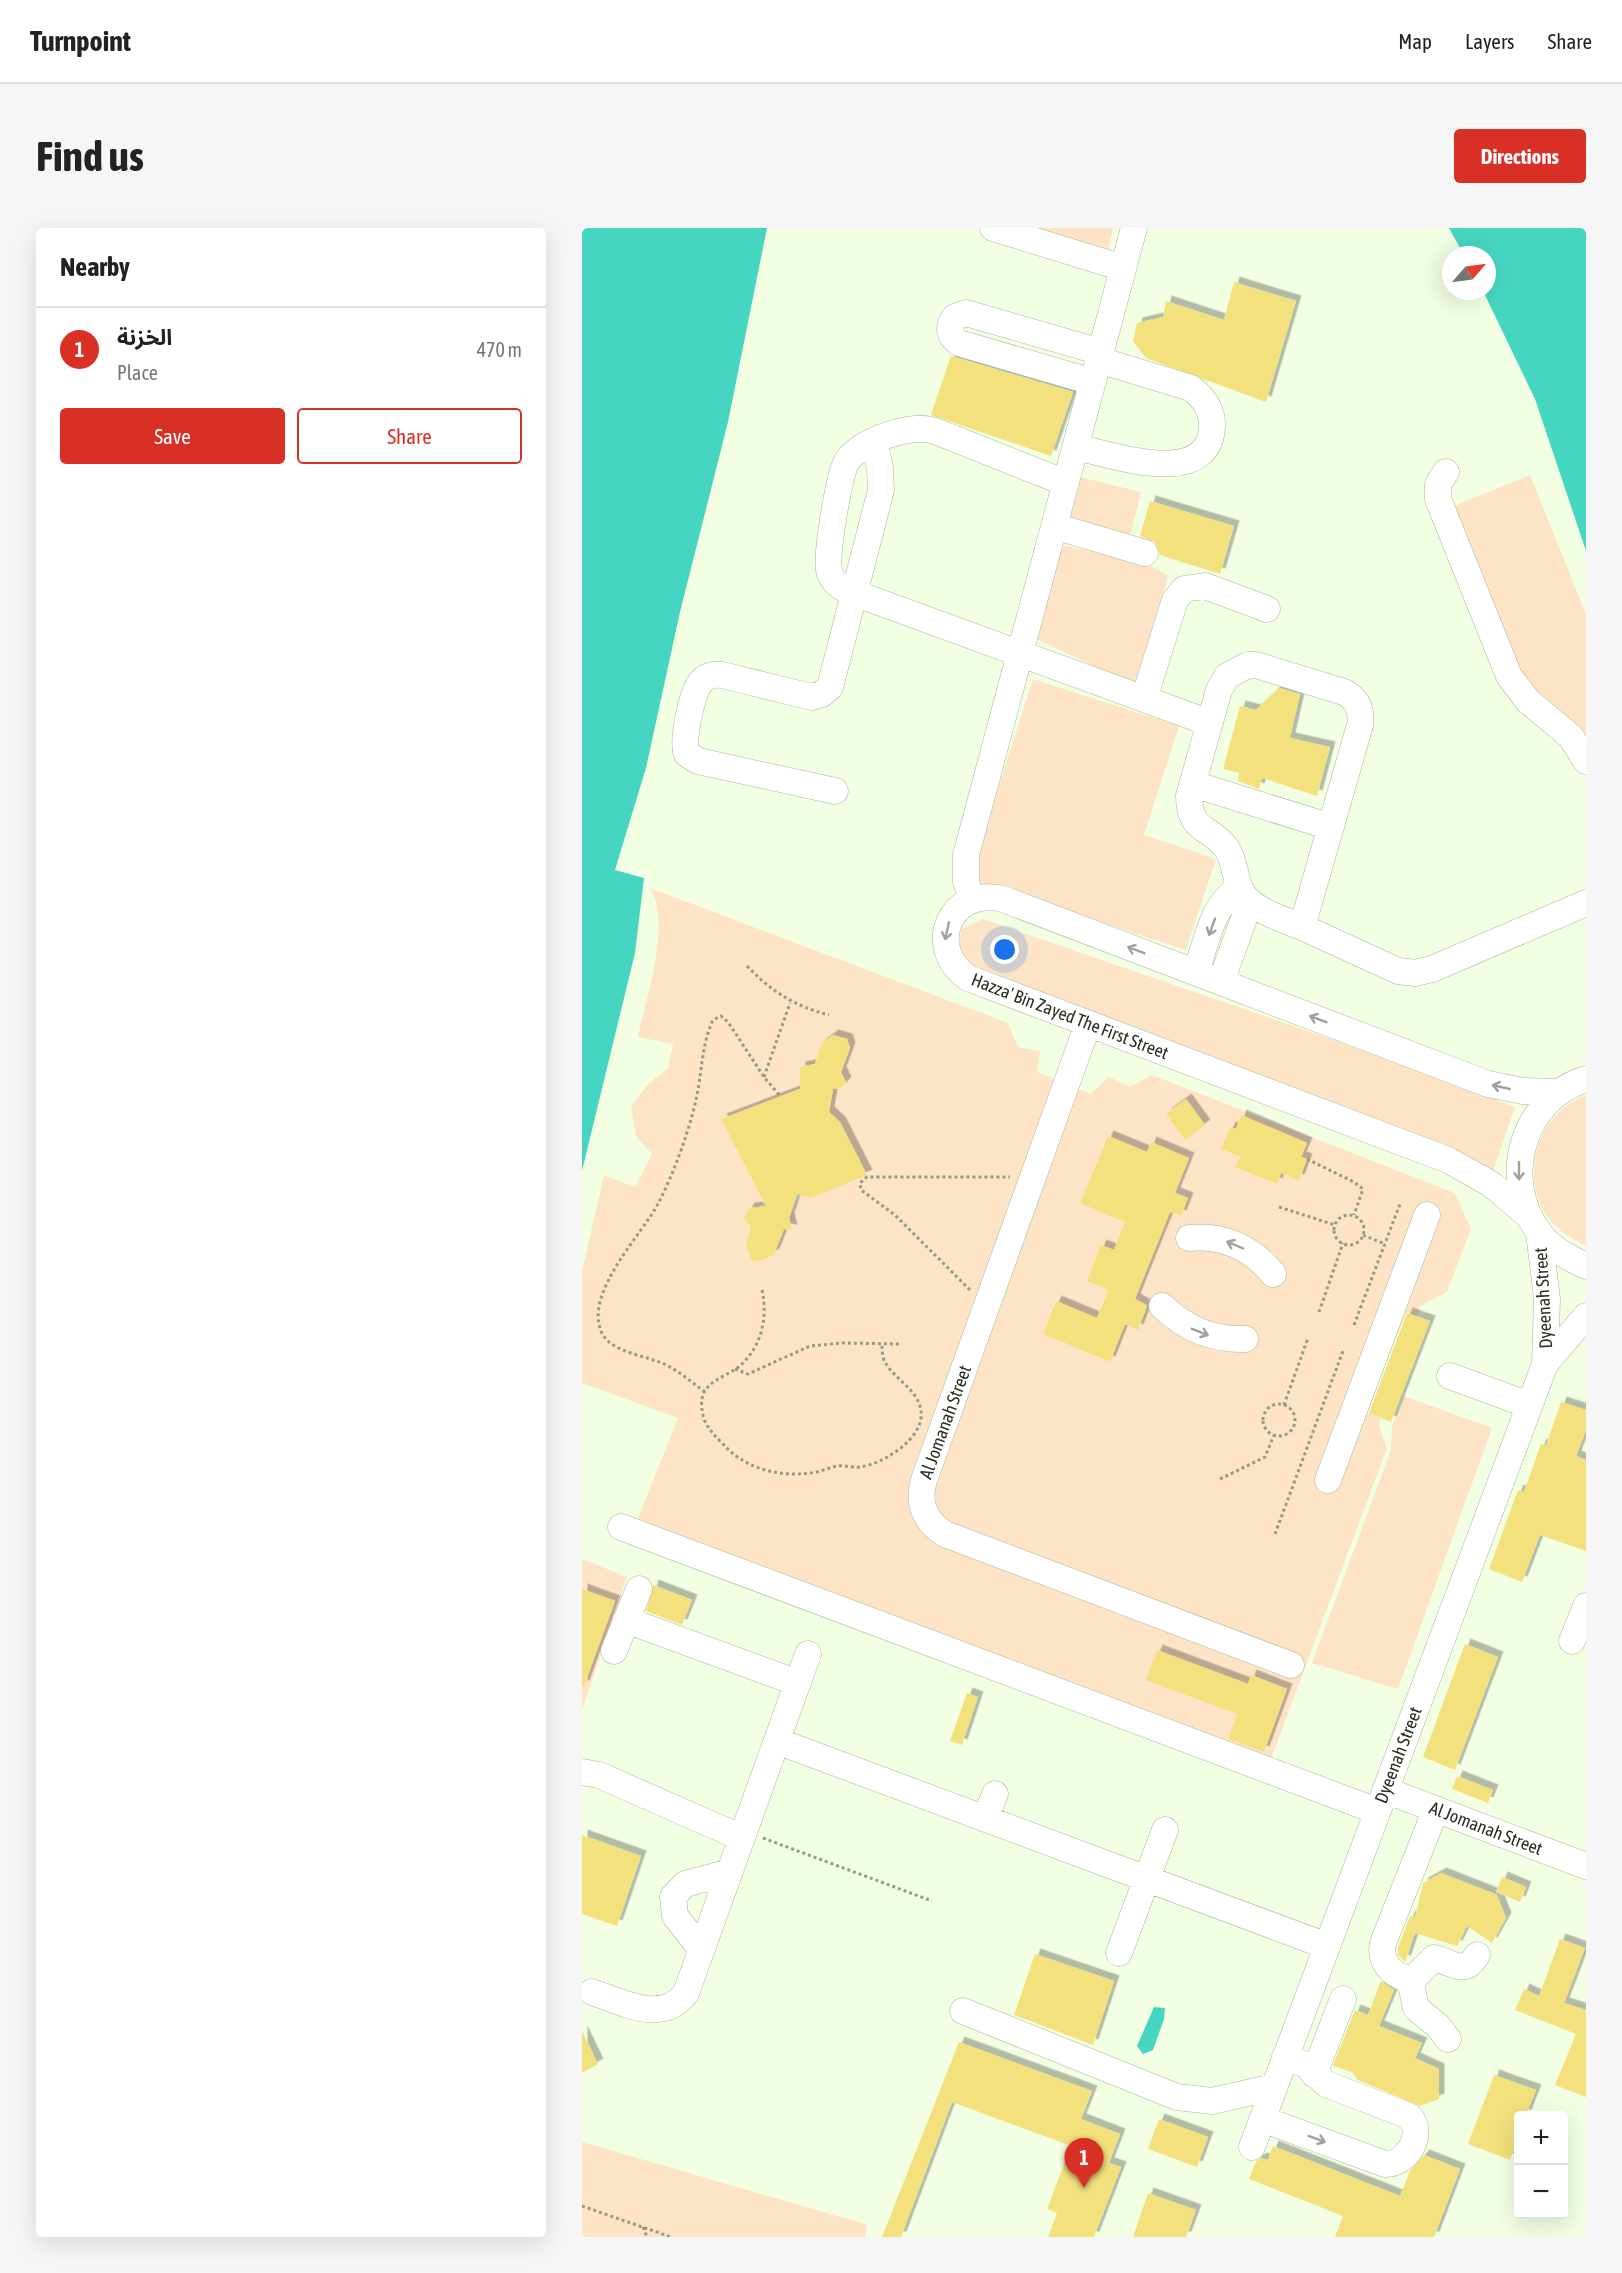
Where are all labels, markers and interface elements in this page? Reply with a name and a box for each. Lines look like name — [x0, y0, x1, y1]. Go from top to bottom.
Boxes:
text: Turnpoint — [30, 25, 131, 57]
text: Map — [1398, 29, 1432, 53]
text: Layers — [1465, 29, 1515, 53]
text: Share — [1548, 29, 1592, 53]
button: Directions — [1454, 129, 1586, 183]
text: Find us — [36, 132, 144, 180]
north arrow — [1442, 246, 1496, 300]
text: Nearby — [60, 252, 130, 282]
text: الخزنة — [117, 324, 172, 350]
text: 1 — [75, 338, 84, 361]
text: 470 m — [477, 338, 522, 361]
text: Place — [117, 361, 158, 384]
button: Save — [60, 408, 285, 464]
button: Share — [297, 408, 522, 464]
one-way arrow — [1206, 917, 1217, 936]
one-way arrow — [941, 921, 952, 940]
your location — [990, 935, 1019, 964]
one-way arrow — [1127, 943, 1146, 954]
street label: Hazza' Bin Zayed The First Street — [969, 969, 1171, 1063]
one-way arrow — [1309, 1013, 1328, 1024]
one-way arrow — [1492, 1080, 1511, 1092]
one-way arrow — [1513, 1160, 1525, 1180]
one-way arrow — [1227, 1239, 1245, 1250]
street label: Dyeenah Street — [1530, 1247, 1556, 1349]
one-way arrow — [1190, 1327, 1209, 1338]
street label: Al Jomanah Street — [915, 1362, 975, 1482]
street label: Dyeenah Street — [1370, 1704, 1426, 1806]
street label: Al Jomanah Street — [1426, 1797, 1546, 1859]
map controls — [1514, 2111, 1568, 2219]
button: + — [1514, 2111, 1568, 2165]
one-way arrow — [1307, 2135, 1326, 2146]
pin: 1 — [1064, 2138, 1104, 2188]
button: − — [1514, 2165, 1568, 2219]

